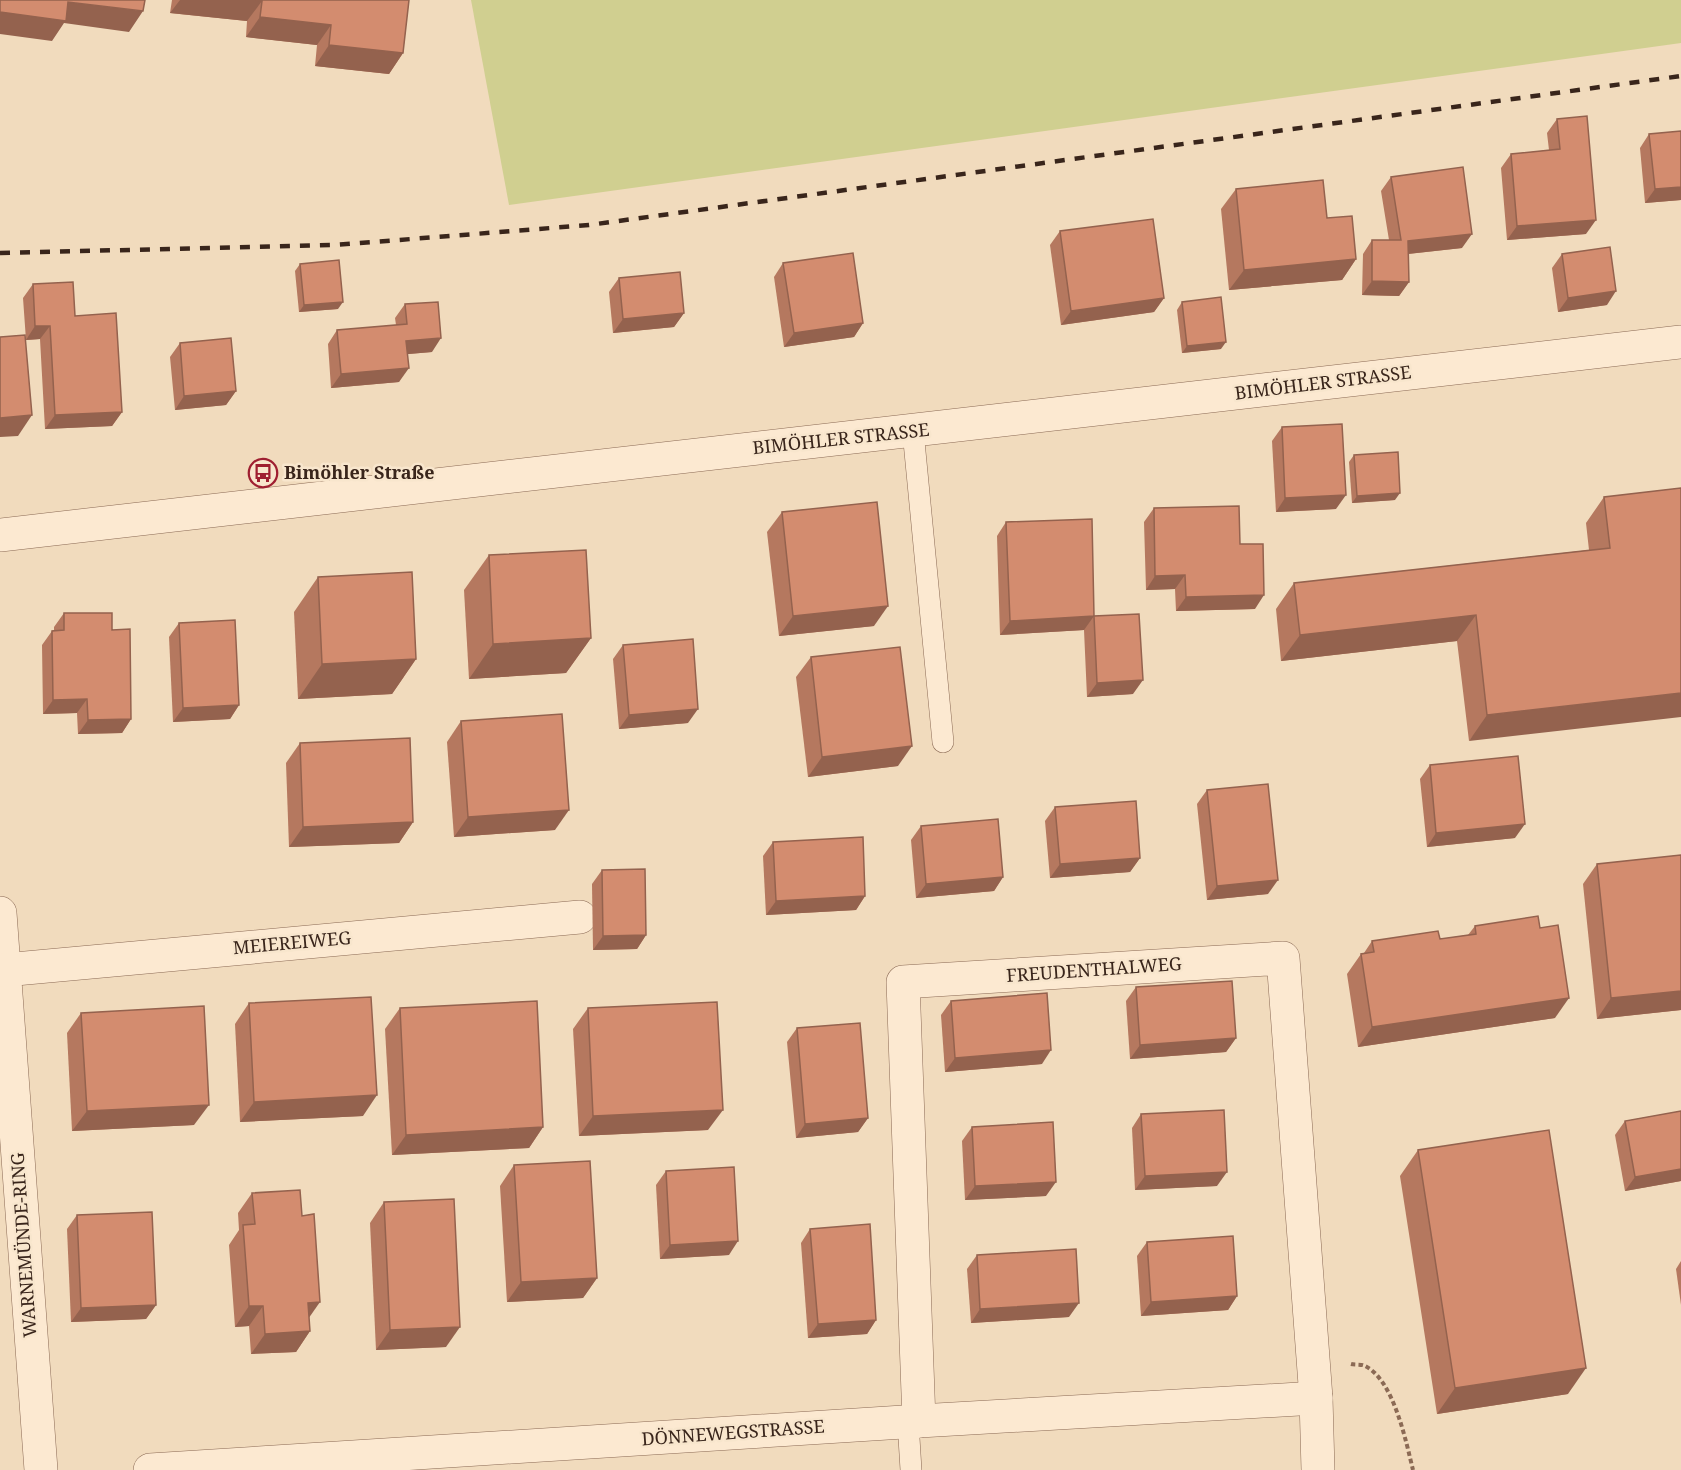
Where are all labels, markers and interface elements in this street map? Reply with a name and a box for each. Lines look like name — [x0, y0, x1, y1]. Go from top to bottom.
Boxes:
street label: BIMÖHLER STRASSE — [1233, 359, 1412, 405]
street label: BIMÖHLER STRASSE — [751, 417, 930, 459]
bus stop icon: Bimöhler Straße — [247, 457, 279, 489]
place label: Bimöhler Straße — [284, 460, 435, 484]
street label: MEIEREIWEG — [232, 925, 352, 959]
street label: FREUDENTHALWEG — [1005, 951, 1183, 987]
street label: WARNEMÜNDE-RING — [5, 1152, 41, 1338]
street label: DÖNNEWEGSTRASSE — [641, 1414, 825, 1450]

